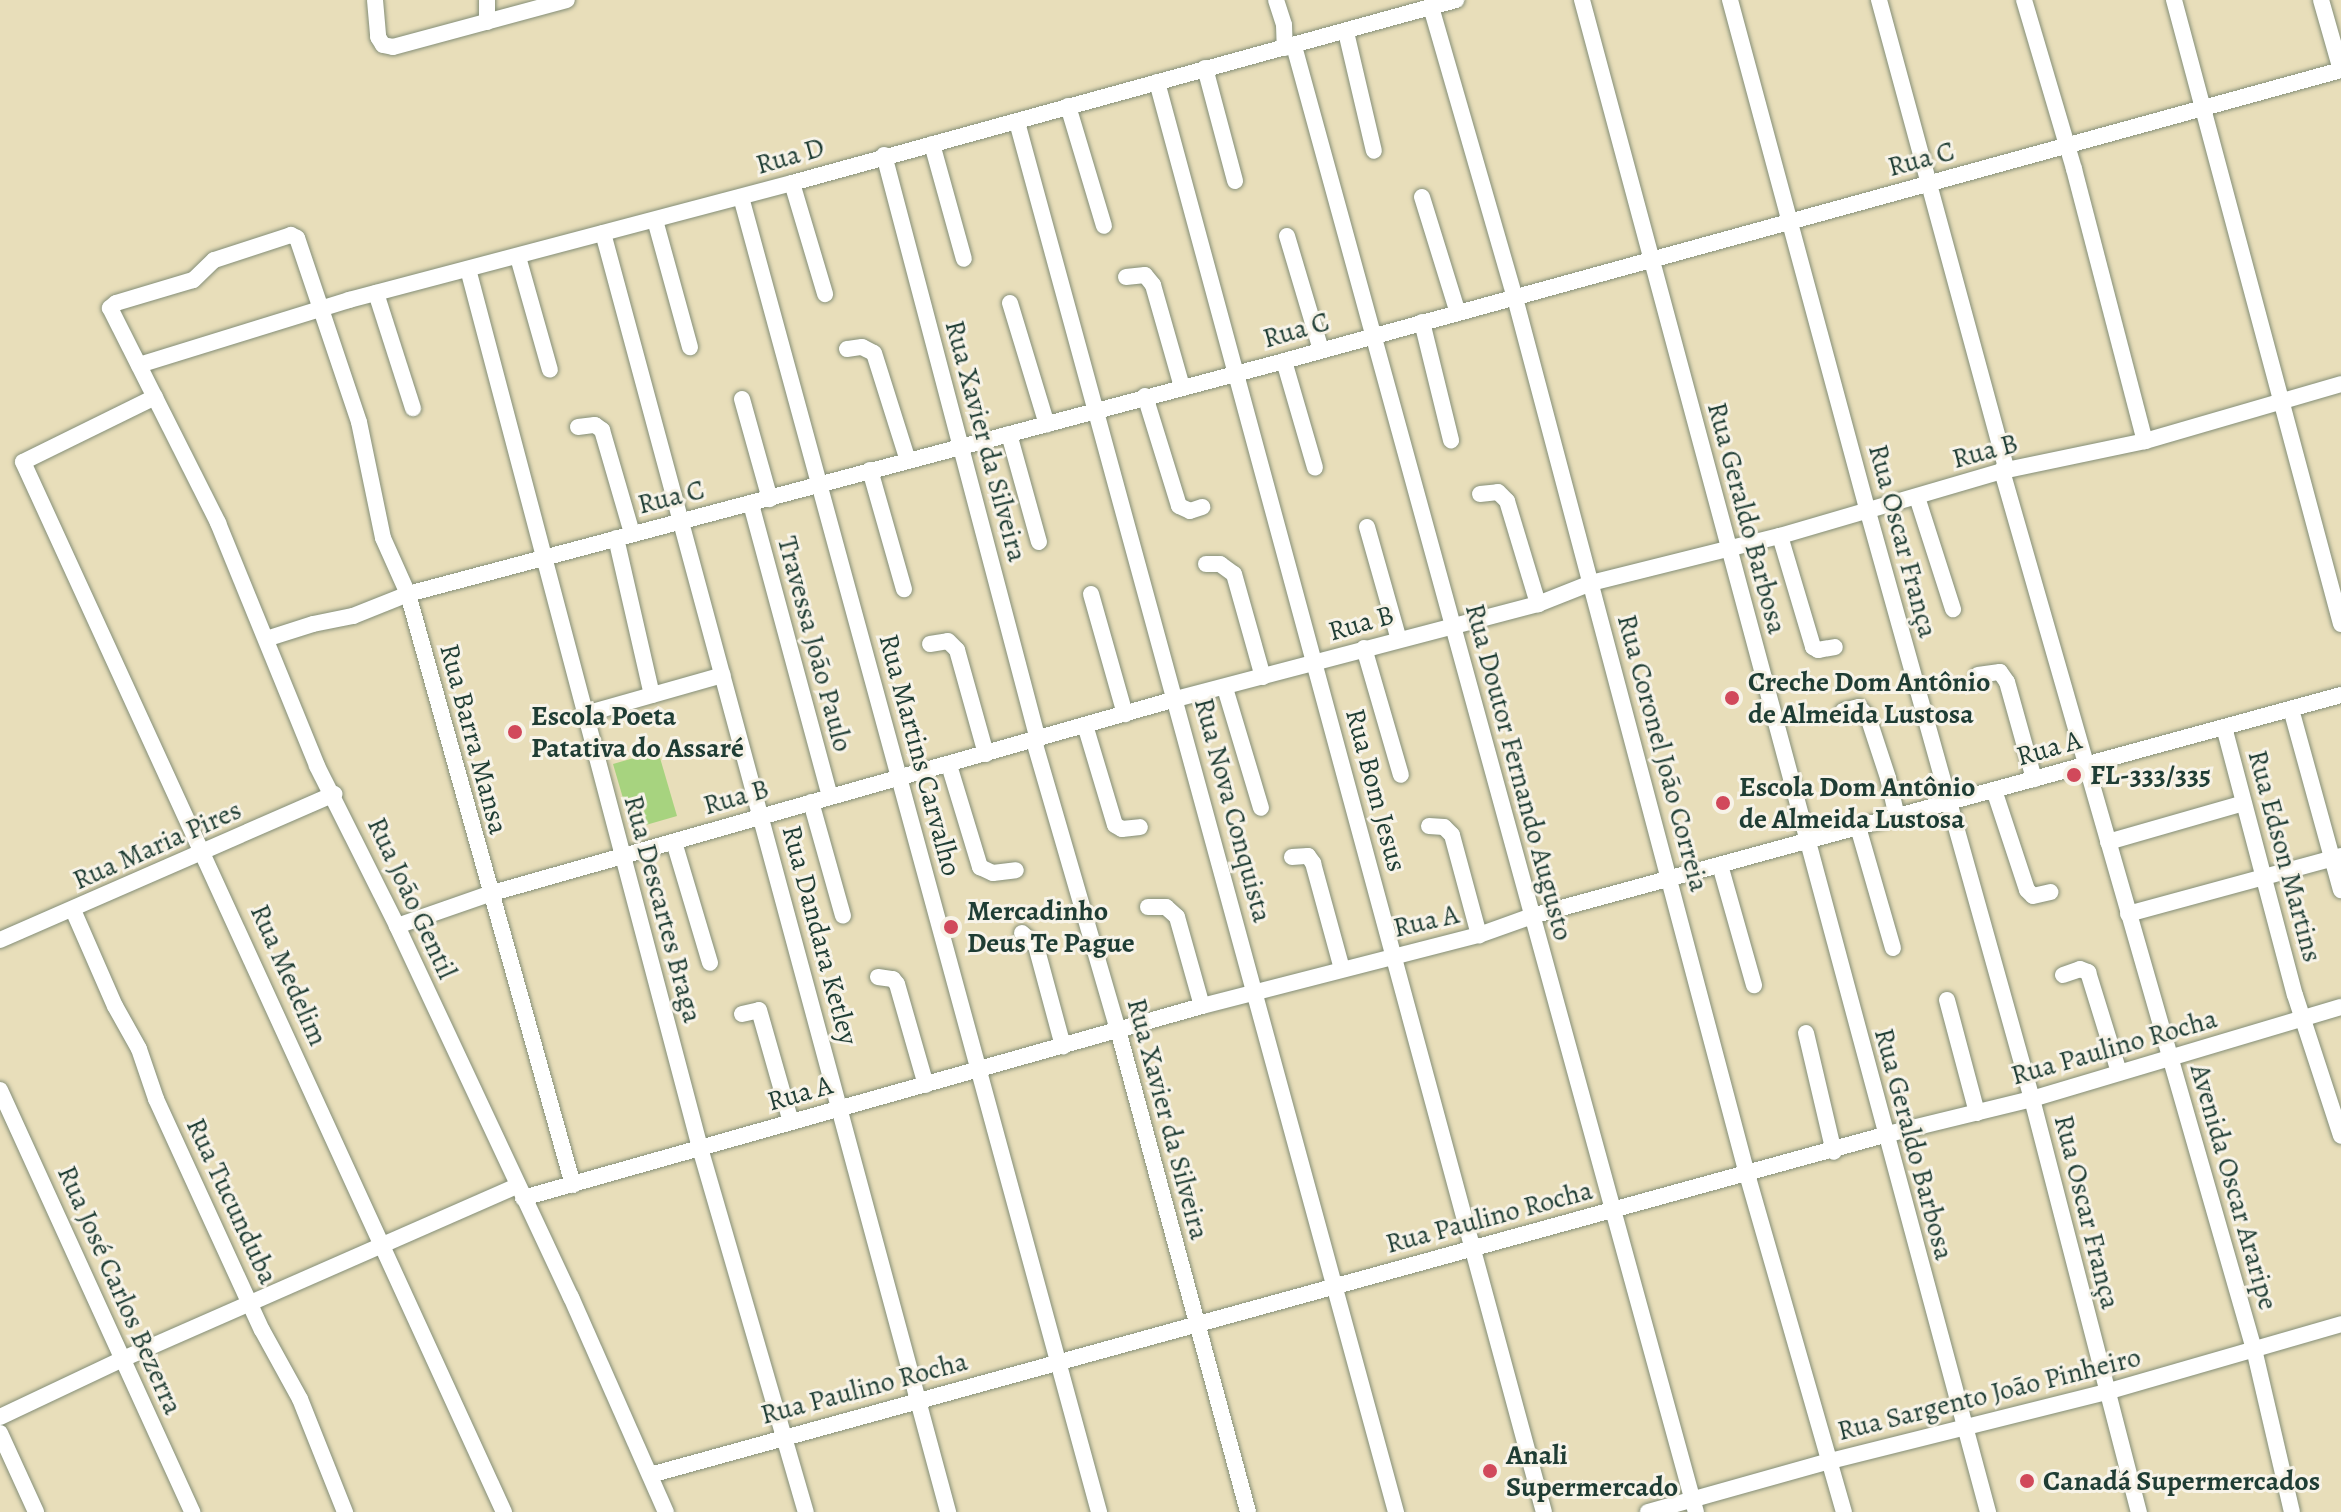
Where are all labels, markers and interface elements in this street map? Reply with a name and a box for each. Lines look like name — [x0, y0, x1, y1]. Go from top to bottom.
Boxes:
street label: Rua D — [752, 130, 828, 182]
street label: Rua C — [1884, 134, 1958, 184]
street label: Rua C — [1259, 305, 1333, 355]
street label: Rua Xavier da Silveira — [938, 317, 1034, 565]
street label: Rua Geraldo Barbosa — [1700, 398, 1794, 638]
street label: Rua B — [1948, 426, 2022, 476]
street label: Rua Oscar França — [1861, 441, 1945, 641]
street label: Rua C — [634, 473, 708, 521]
street label: Travessa João Paulo — [770, 533, 860, 755]
street label: Rua B — [1324, 598, 1398, 648]
street label: Rua Doutor Fernando Augusto — [1458, 600, 1580, 944]
street label: Rua Coronel João Correia — [1610, 611, 1716, 895]
street label: Rua Martins Carvalho — [872, 630, 968, 880]
street label: Rua Barra Mansa — [432, 640, 516, 838]
place label: Creche Dom Antônio de Almeida Lustosa — [1748, 665, 1990, 731]
marker: Creche Dom Antônio de Almeida Lustosa — [1723, 689, 1741, 707]
street label: Rua Nova Conquista — [1187, 694, 1279, 926]
place label: Escola Poeta Patativa do Assaré — [531, 699, 744, 765]
street label: Rua Bom Jesus — [1338, 705, 1414, 875]
marker: Escola Poeta Patativa do Assaré — [506, 723, 524, 741]
street label: Rua A — [2012, 723, 2086, 773]
street label: Rua Edson Martins — [2241, 746, 2329, 966]
place label: FL-333/335 — [2090, 758, 2211, 792]
marker: FL-333/335 — [2065, 766, 2083, 784]
place label: Escola Dom Antônio de Almeida Lustosa — [1739, 770, 1975, 836]
street label: Rua B — [699, 772, 773, 822]
street label: Rua Descartes Braga — [616, 792, 710, 1026]
street label: Rua Maria Pires — [67, 793, 247, 897]
marker: Escola Dom Antônio de Almeida Lustosa — [1714, 794, 1732, 812]
street label: Rua João Gentil — [360, 812, 464, 984]
street label: Rua Dandara Ketley — [775, 822, 865, 1048]
place label: Mercadinho Deus Te Pague — [967, 894, 1135, 960]
street label: Rua A — [1390, 897, 1462, 945]
street label: Rua Medelim — [243, 899, 335, 1051]
marker: Mercadinho Deus Te Pague — [942, 918, 960, 936]
street label: Rua Xavier da Silveira — [1120, 995, 1216, 1243]
street label: Rua Paulino Rocha — [2007, 1002, 2221, 1092]
street label: Rua Geraldo Barbosa — [1867, 1024, 1961, 1264]
street label: Avenida Oscar Araripe — [2183, 1060, 2285, 1314]
street label: Rua A — [763, 1068, 837, 1118]
street label: Rua Oscar França — [2047, 1111, 2127, 1313]
street label: Rua Tucunduba — [179, 1113, 285, 1289]
street label: Rua José Carlos Bezerra — [50, 1160, 190, 1420]
street label: Rua Paulino Rocha — [1382, 1173, 1596, 1261]
street label: Rua Sargento João Pinheiro — [1834, 1340, 2144, 1448]
street label: Rua Paulino Rocha — [757, 1344, 971, 1432]
place label: Anali Supermercado — [1506, 1438, 1678, 1504]
marker: Anali Supermercado — [1481, 1462, 1499, 1480]
place label: Canadá Supermercados — [2043, 1464, 2320, 1498]
marker: Canadá Supermercados — [2018, 1472, 2036, 1490]

